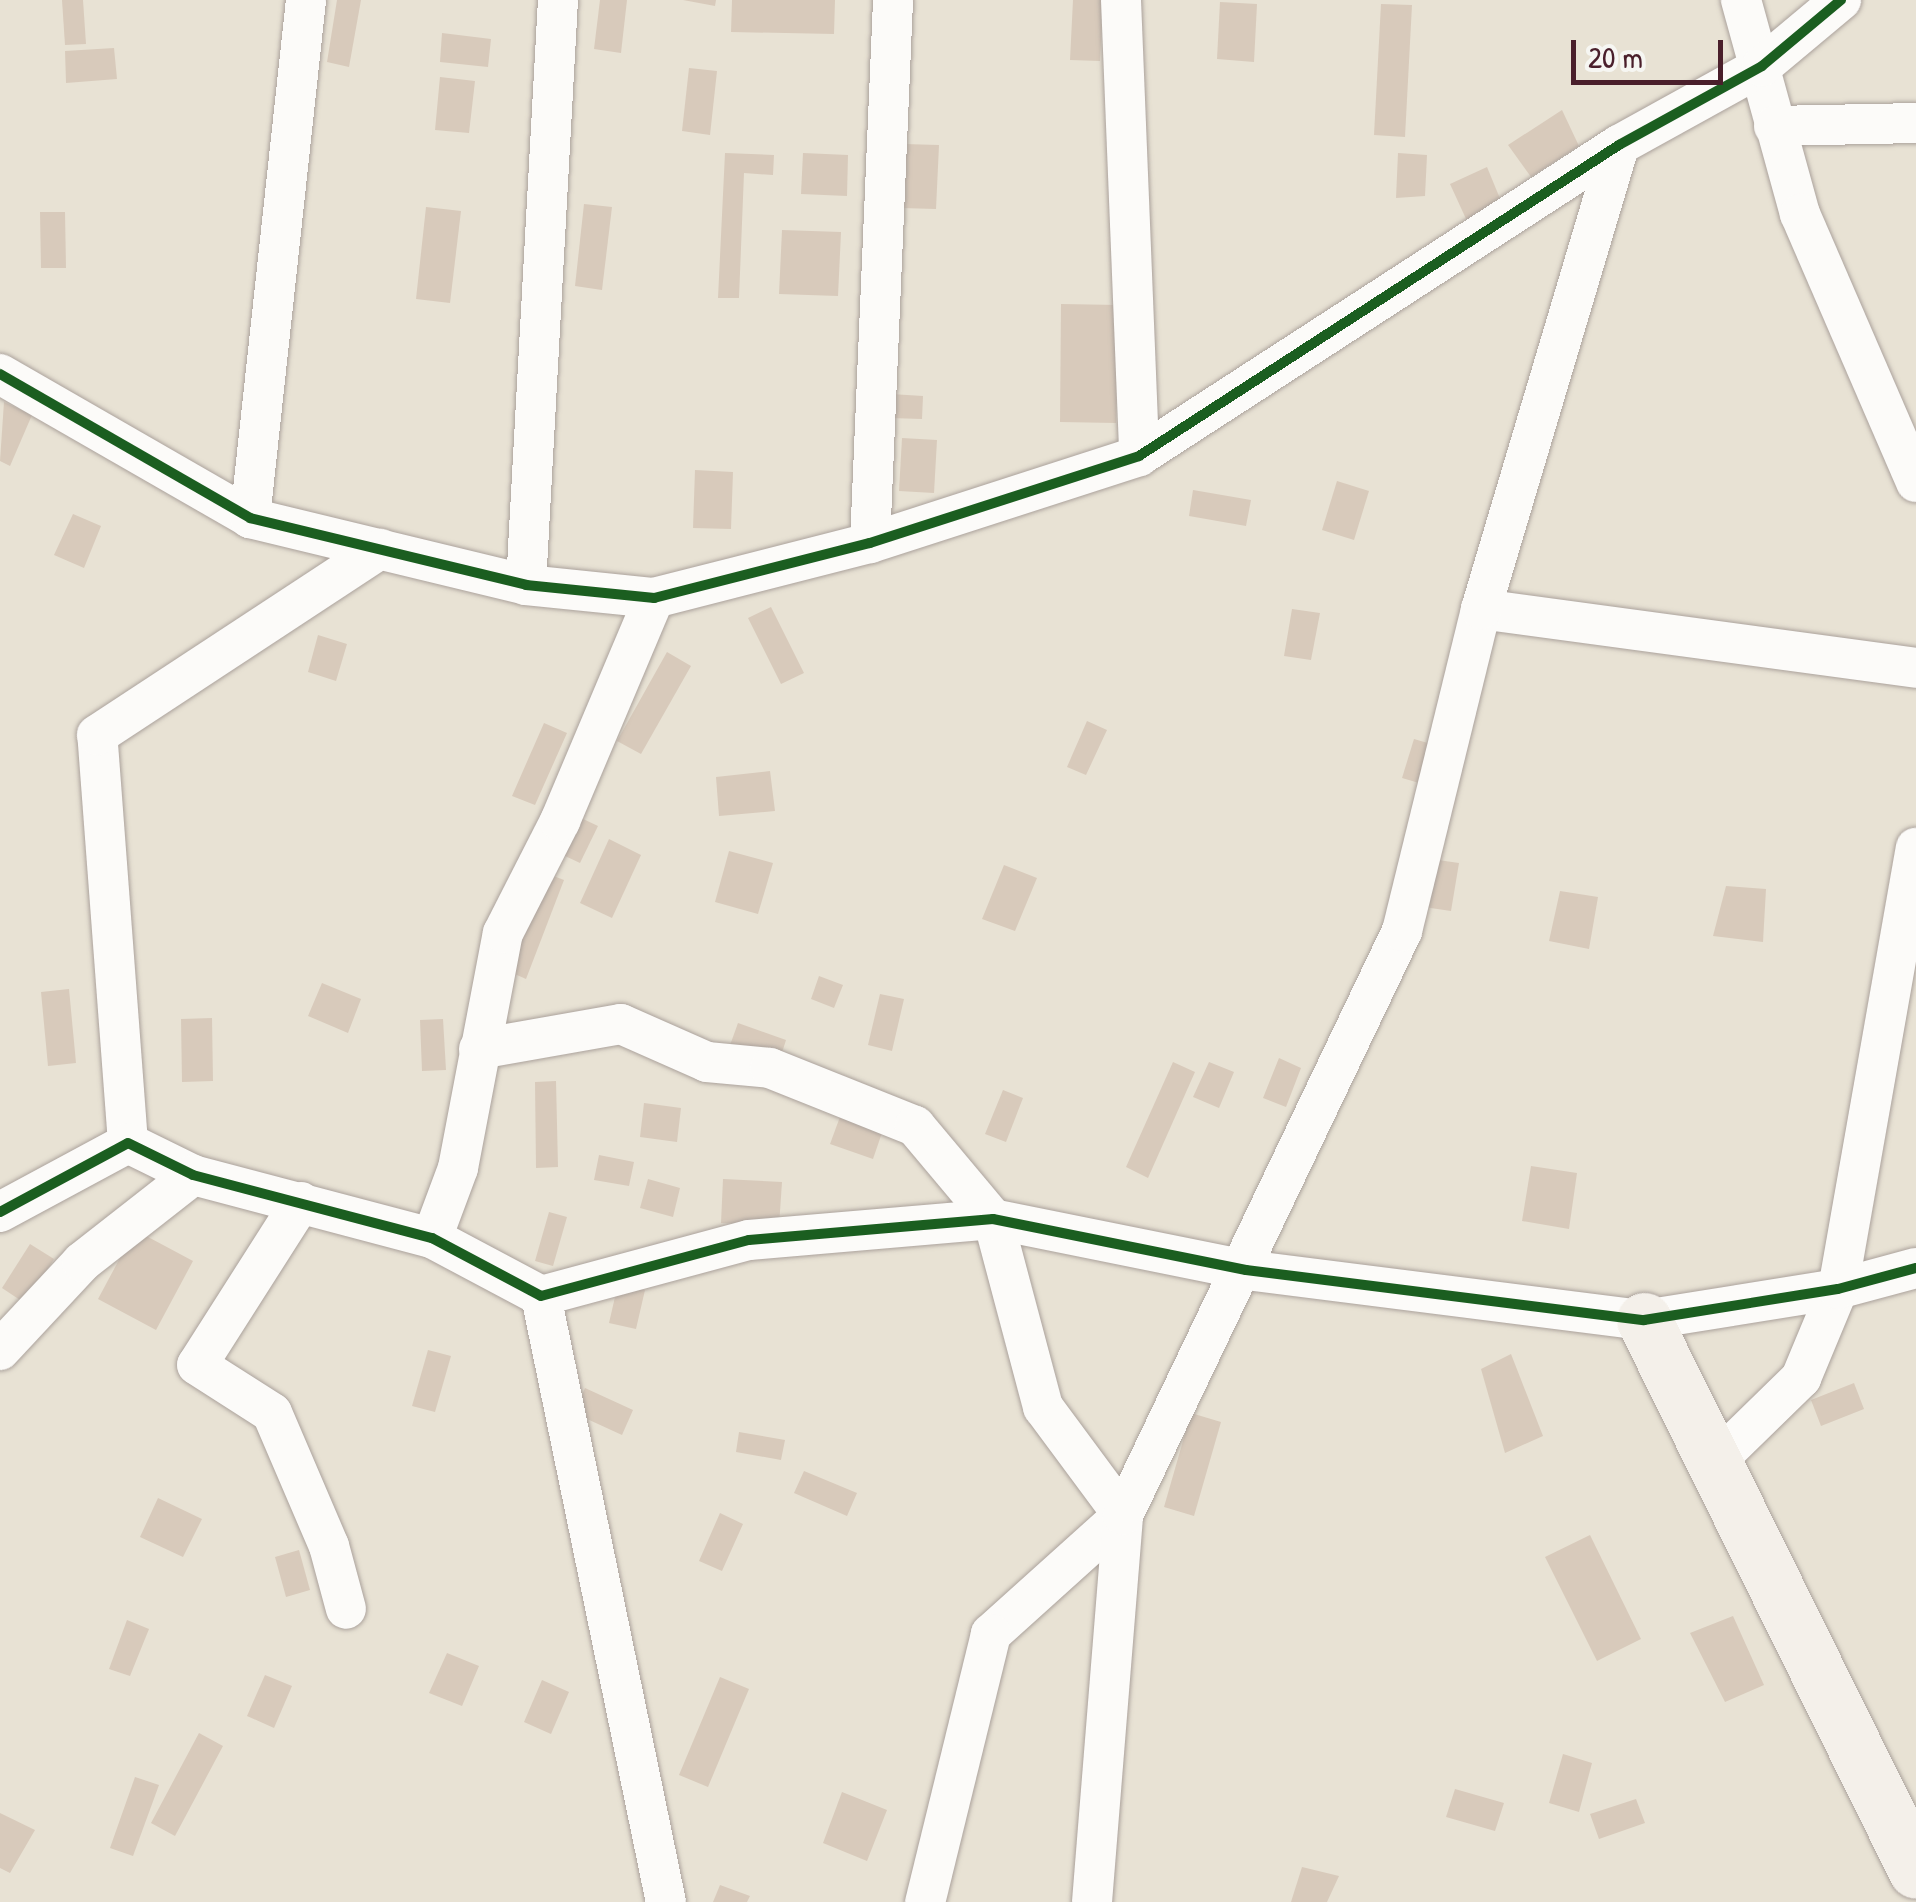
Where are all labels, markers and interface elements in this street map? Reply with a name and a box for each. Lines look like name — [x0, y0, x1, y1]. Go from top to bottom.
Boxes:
scale bar — [1576, 20, 1728, 82]
text: 20 m — [1588, 37, 1643, 77]

